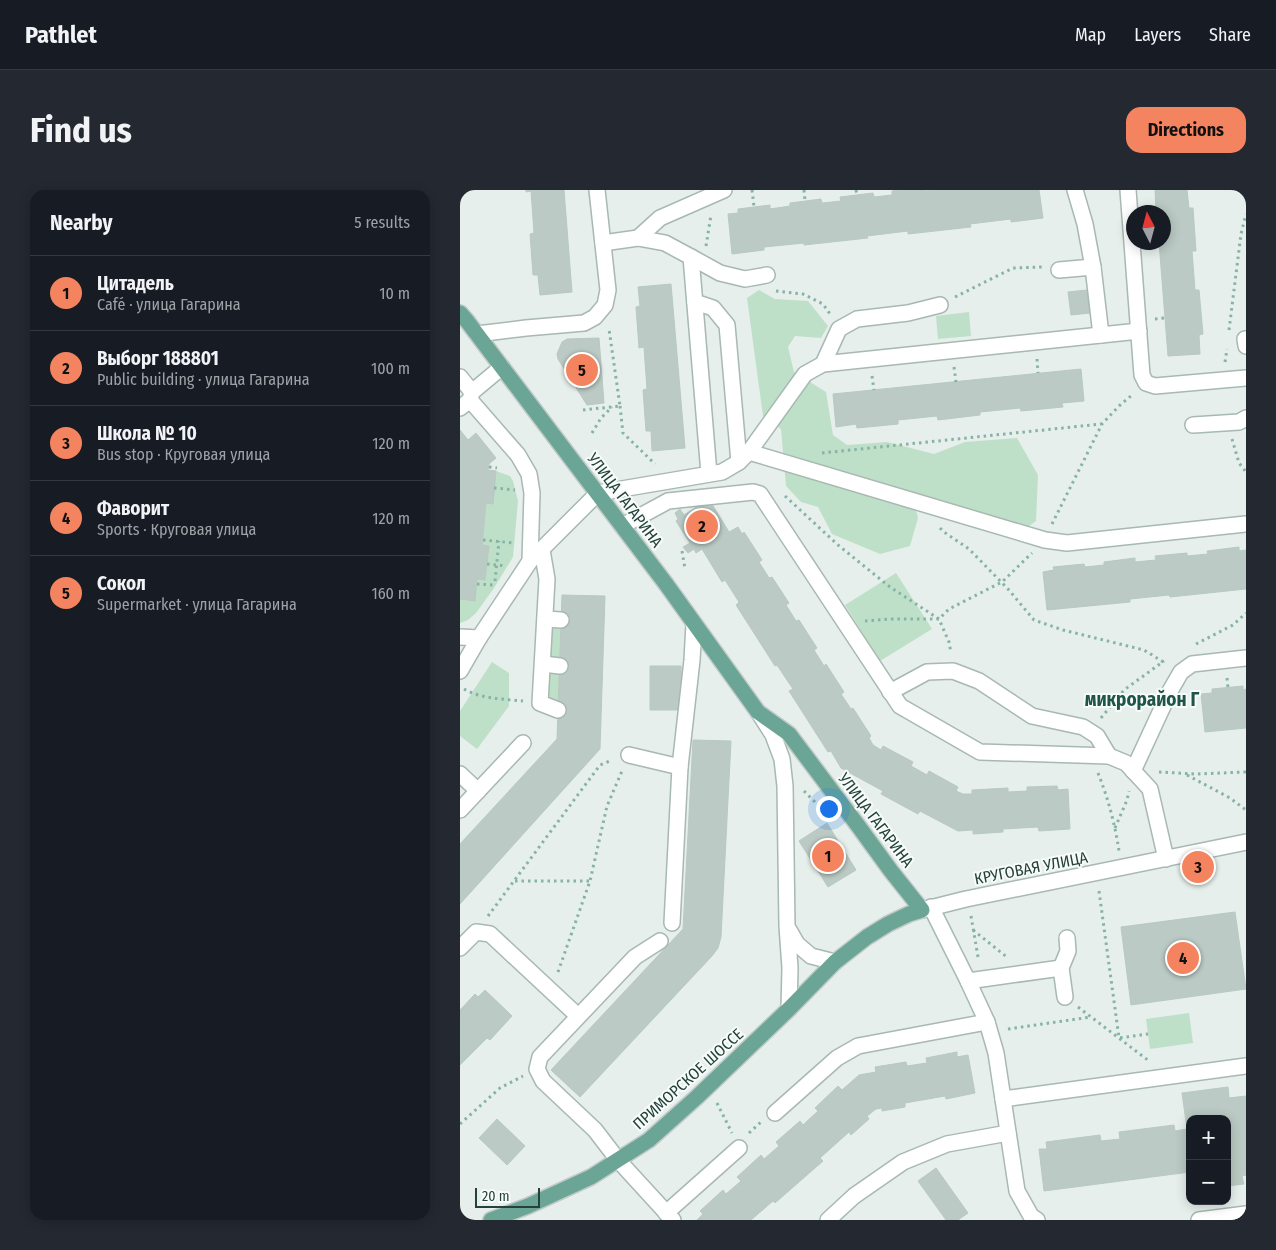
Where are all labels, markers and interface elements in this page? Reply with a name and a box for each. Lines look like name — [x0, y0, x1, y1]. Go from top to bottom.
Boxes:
text: Pathlet — [25, 21, 97, 49]
text: Map — [1075, 24, 1106, 46]
text: Layers — [1134, 24, 1181, 46]
text: Share — [1209, 24, 1251, 46]
button: Directions — [1126, 107, 1246, 153]
text: Find us — [30, 109, 132, 151]
north arrow — [1126, 205, 1171, 250]
text: Nearby — [50, 210, 112, 236]
text: 5 results — [354, 213, 410, 232]
text: Цитадель — [97, 272, 174, 295]
text: 1 — [63, 284, 69, 303]
text: 10 m — [379, 284, 410, 303]
text: Café · улица Гагарина — [97, 295, 241, 314]
text: Выборг 188801 — [97, 347, 219, 370]
pin: 5 — [566, 351, 598, 389]
text: 2 — [62, 359, 70, 378]
text: 100 m — [371, 359, 410, 378]
text: Public building · улица Гагарина — [97, 370, 310, 389]
text: Школа № 10 — [97, 422, 197, 445]
text: 3 — [62, 434, 70, 453]
text: 120 m — [372, 434, 410, 453]
text: Bus stop · Круговая улица — [97, 445, 270, 464]
street label: УЛИЦА ГАГАРИНА — [583, 448, 667, 551]
text: Фаворит — [97, 497, 169, 520]
pin: 2 — [686, 507, 718, 545]
text: 4 — [62, 509, 70, 528]
text: 120 m — [372, 509, 410, 528]
text: Sports · Круговая улица — [97, 520, 256, 539]
text: Сокол — [97, 572, 146, 595]
text: 5 — [62, 584, 70, 603]
text: 160 m — [371, 584, 410, 603]
text: Supermarket · улица Гагарина — [97, 595, 297, 614]
district label: микрорайон Г — [1085, 688, 1199, 711]
street label: УЛИЦА ГАГАРИНА — [834, 768, 918, 871]
your location — [816, 796, 842, 822]
pin: 1 — [812, 837, 844, 875]
street label: КРУГОВАЯ УЛИЦА — [973, 848, 1090, 888]
pin: 3 — [1182, 848, 1214, 886]
pin: 4 — [1167, 939, 1199, 977]
street label: ПРИМОРСКОЕ ШОССЕ — [629, 1024, 747, 1134]
map controls — [1186, 1115, 1231, 1205]
button: + — [1186, 1115, 1231, 1160]
button: − — [1186, 1160, 1231, 1205]
scale bar — [475, 1185, 540, 1208]
text: 20 m — [482, 1188, 510, 1205]

